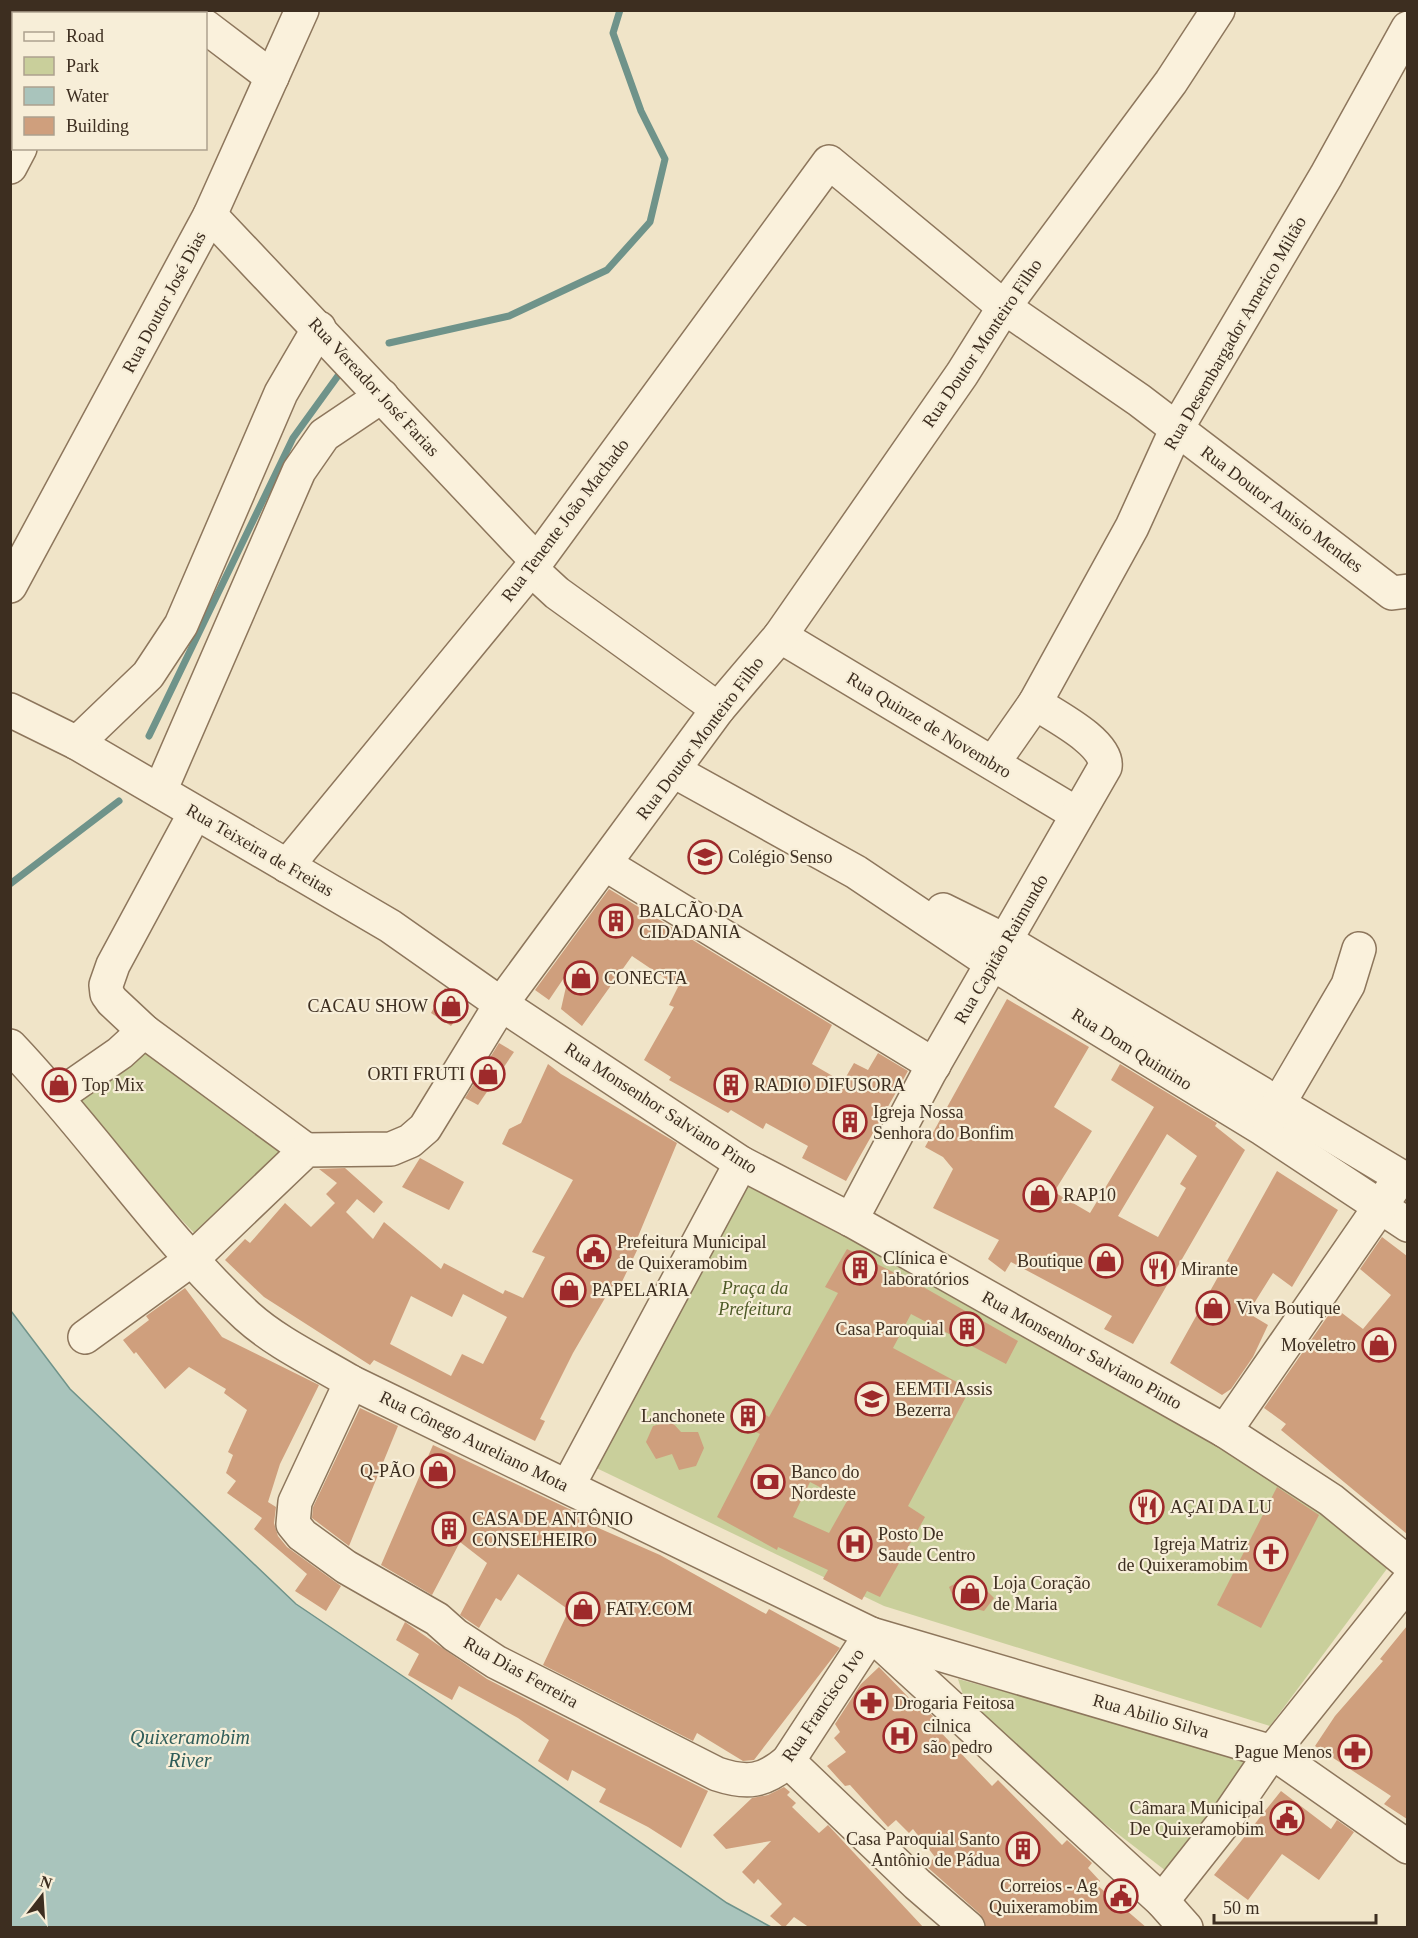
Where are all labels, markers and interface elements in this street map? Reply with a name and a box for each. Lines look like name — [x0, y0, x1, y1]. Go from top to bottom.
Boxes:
legend — [12, 12, 207, 150]
text: Road — [66, 26, 104, 46]
text: Park — [66, 56, 99, 76]
text: Water — [66, 86, 109, 106]
text: Building — [66, 116, 129, 136]
street label: Rua Desembargador Americo Miltão — [1160, 213, 1310, 453]
street label: Rua Doutor José Dias — [118, 228, 210, 376]
street label: Rua Doutor Monteiro Filho — [918, 255, 1046, 431]
street label: Rua Vereador José Farias — [305, 314, 443, 460]
street label: Rua Tenente João Machado — [497, 435, 633, 605]
street label: Rua Doutor Anisio Mendes — [1197, 442, 1367, 576]
street label: Rua Doutor Monteiro Filho — [632, 653, 768, 823]
street label: Rua Quinze de Novembro — [843, 668, 1015, 782]
street label: Rua Teixeira de Freitas — [183, 800, 337, 900]
school or university icon: Colégio Senso — [687, 839, 723, 875]
place label: Colégio Senso — [728, 847, 833, 867]
street label: Rua Capitão Raimundo — [950, 871, 1052, 1027]
place label: BALCÃO DA CIDADANIA — [639, 900, 744, 942]
building icon: BALCÃO DA CIDADANIA — [598, 903, 634, 939]
shop icon: CONECTA — [563, 960, 599, 996]
place label: CONECTA — [604, 968, 688, 988]
shop icon: CACAU SHOW — [433, 988, 469, 1024]
place label: CACAU SHOW — [307, 996, 428, 1016]
street label: Rua Dom Quintino — [1068, 1004, 1196, 1094]
street label: Rua Monsenhor Salviano Pinto — [561, 1038, 761, 1178]
shop icon: ORTI FRUTI — [470, 1056, 506, 1092]
place label: ORTI FRUTI — [368, 1064, 465, 1084]
shop icon: Top Mix — [41, 1067, 77, 1103]
building icon: RADIO DIFUSORA — [713, 1067, 749, 1103]
place label: Top Mix — [82, 1075, 144, 1095]
place label: RADIO DIFUSORA — [754, 1075, 906, 1095]
place label: Igreja Nossa Senhora do Bonfim — [873, 1102, 1014, 1143]
building icon: Igreja Nossa Senhora do Bonfim — [832, 1104, 868, 1140]
shop icon: RAP10 — [1022, 1177, 1058, 1213]
place label: RAP10 — [1063, 1185, 1116, 1205]
place label: Prefeitura Municipal de Quixeramobim — [617, 1232, 766, 1273]
public building icon: Prefeitura Municipal de Quixeramobim — [576, 1234, 612, 1270]
shop icon: Boutique — [1088, 1243, 1124, 1279]
place label: Clínica e laboratórios — [883, 1248, 969, 1289]
building icon: Clínica e laboratórios — [842, 1250, 878, 1286]
place label: Boutique — [1017, 1251, 1083, 1271]
restaurant icon: Mirante — [1140, 1251, 1176, 1287]
place label: Mirante — [1181, 1259, 1238, 1279]
shop icon: PAPELARIA — [551, 1272, 587, 1308]
park label: Praça da Prefeitura — [717, 1278, 792, 1319]
place label: PAPELARIA — [592, 1280, 689, 1300]
street label: Rua Monsenhor Salviano Pinto — [979, 1287, 1185, 1413]
shop icon: Viva Boutique — [1195, 1290, 1231, 1326]
place label: Viva Boutique — [1236, 1298, 1340, 1318]
building icon: Casa Paroquial — [949, 1311, 985, 1347]
place label: Casa Paroquial — [836, 1319, 944, 1339]
shop icon: Moveletro — [1361, 1327, 1397, 1363]
place label: Moveletro — [1281, 1335, 1356, 1355]
place label: EEMTI Assis Bezerra — [895, 1379, 993, 1420]
school or university icon: EEMTI Assis Bezerra — [854, 1381, 890, 1417]
street label: Rua Cônego Aureliano Mota — [376, 1387, 572, 1495]
building icon: Lanchonete — [730, 1398, 766, 1434]
place label: Lanchonete — [641, 1406, 725, 1426]
shop icon: Q-PÃO — [420, 1453, 456, 1489]
place label: Q-PÃO — [360, 1460, 415, 1481]
place label: Banco do Nordeste — [791, 1462, 859, 1503]
bank icon: Banco do Nordeste — [750, 1464, 786, 1500]
restaurant icon: AÇAI DA LU — [1129, 1489, 1165, 1525]
place label: AÇAI DA LU — [1170, 1497, 1272, 1517]
place label: CASA DE ANTÔNIO CONSELHEIRO — [472, 1508, 633, 1550]
building icon: CASA DE ANTÔNIO CONSELHEIRO — [431, 1511, 467, 1547]
place label: Posto De Saude Centro — [878, 1524, 975, 1565]
hospital icon: Posto De Saude Centro — [837, 1526, 873, 1562]
place label: Igreja Matriz de Quixeramobim — [1118, 1534, 1248, 1575]
church icon: Igreja Matriz de Quixeramobim — [1253, 1536, 1289, 1572]
place label: Loja Coração de Maria — [993, 1573, 1090, 1614]
shop icon: Loja Coração de Maria — [952, 1575, 988, 1611]
shop icon: FATY.COM — [565, 1591, 601, 1627]
place label: FATY.COM — [606, 1599, 693, 1619]
street label: Rua Dias Ferreira — [460, 1632, 582, 1712]
street label: Rua Francisco Ivo — [778, 1645, 868, 1765]
pharmacy icon: Drogaria Feitosa — [853, 1685, 889, 1721]
street label: Rua Abilio Silva — [1091, 1690, 1211, 1742]
place label: Drogaria Feitosa — [894, 1693, 1014, 1713]
place label: cilnica são pedro — [923, 1716, 992, 1757]
hospital icon: cilnica são pedro — [882, 1718, 918, 1754]
water label: Quixeramobim River — [130, 1726, 250, 1771]
pharmacy icon: Pague Menos — [1337, 1734, 1373, 1770]
place label: Pague Menos — [1235, 1742, 1332, 1762]
place label: Câmara Municipal De Quixeramobim — [1130, 1798, 1264, 1839]
public building icon: Câmara Municipal De Quixeramobim — [1269, 1800, 1305, 1836]
place label: Casa Paroquial Santo Antônio de Pádua — [846, 1829, 1000, 1870]
building icon: Casa Paroquial Santo Antônio de Pádua — [1005, 1831, 1041, 1867]
north arrow — [12, 1866, 72, 1926]
text: N — [38, 1872, 55, 1892]
place label: Correios - Ag Quixeramobim — [989, 1876, 1098, 1917]
public building icon: Correios - Ag Quixeramobim — [1103, 1878, 1139, 1914]
scale bar — [1214, 1887, 1376, 1925]
text: 50 m — [1223, 1898, 1260, 1918]

